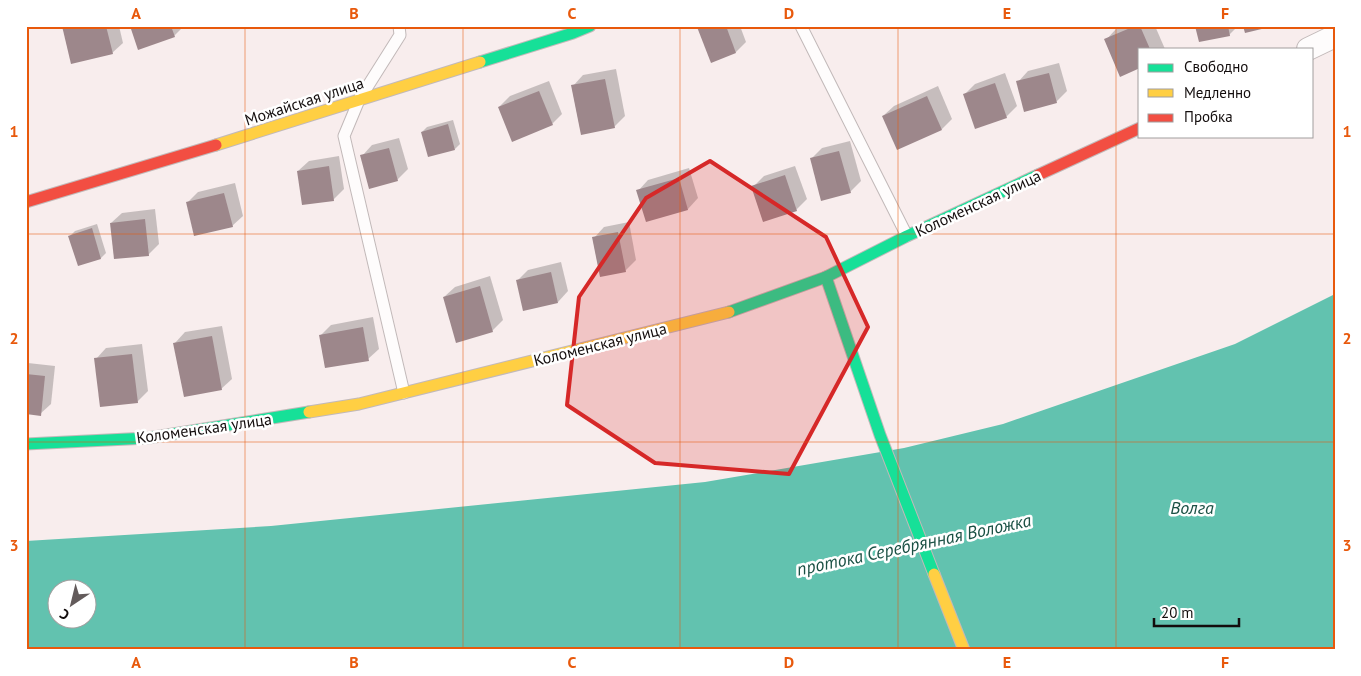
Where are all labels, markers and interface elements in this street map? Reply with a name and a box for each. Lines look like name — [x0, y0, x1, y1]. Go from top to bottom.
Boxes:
text: A — [131, 3, 141, 23]
text: B — [349, 3, 359, 23]
text: C — [568, 3, 577, 23]
text: D — [784, 3, 794, 23]
text: E — [1003, 3, 1011, 23]
text: F — [1221, 3, 1229, 23]
legend — [1138, 48, 1314, 138]
text: Свободно — [1184, 57, 1248, 76]
street label: Можайская улица — [242, 72, 366, 130]
text: Медленно — [1184, 83, 1251, 102]
text: Пробка — [1184, 107, 1233, 126]
text: 1 — [9, 121, 19, 141]
text: 1 — [1342, 121, 1352, 141]
street label: Коломенская улица — [912, 165, 1044, 241]
street label: Коломенская улица — [531, 318, 669, 370]
text: 2 — [9, 328, 19, 348]
text: 2 — [1342, 328, 1352, 348]
street label: Коломенская улица — [135, 409, 273, 447]
water label: Волга — [1170, 496, 1214, 519]
water label: протока Серебрянная Воложка — [795, 508, 1033, 581]
text: 3 — [9, 535, 19, 555]
text: 3 — [1342, 535, 1352, 555]
north arrow — [48, 578, 98, 628]
scale bar — [1154, 596, 1238, 628]
text: 20 m — [1161, 603, 1194, 622]
text: С — [56, 605, 73, 624]
text: A — [131, 652, 141, 672]
text: B — [349, 652, 359, 672]
text: C — [568, 652, 577, 672]
text: D — [784, 652, 794, 672]
text: E — [1003, 652, 1011, 672]
text: F — [1221, 652, 1229, 672]

